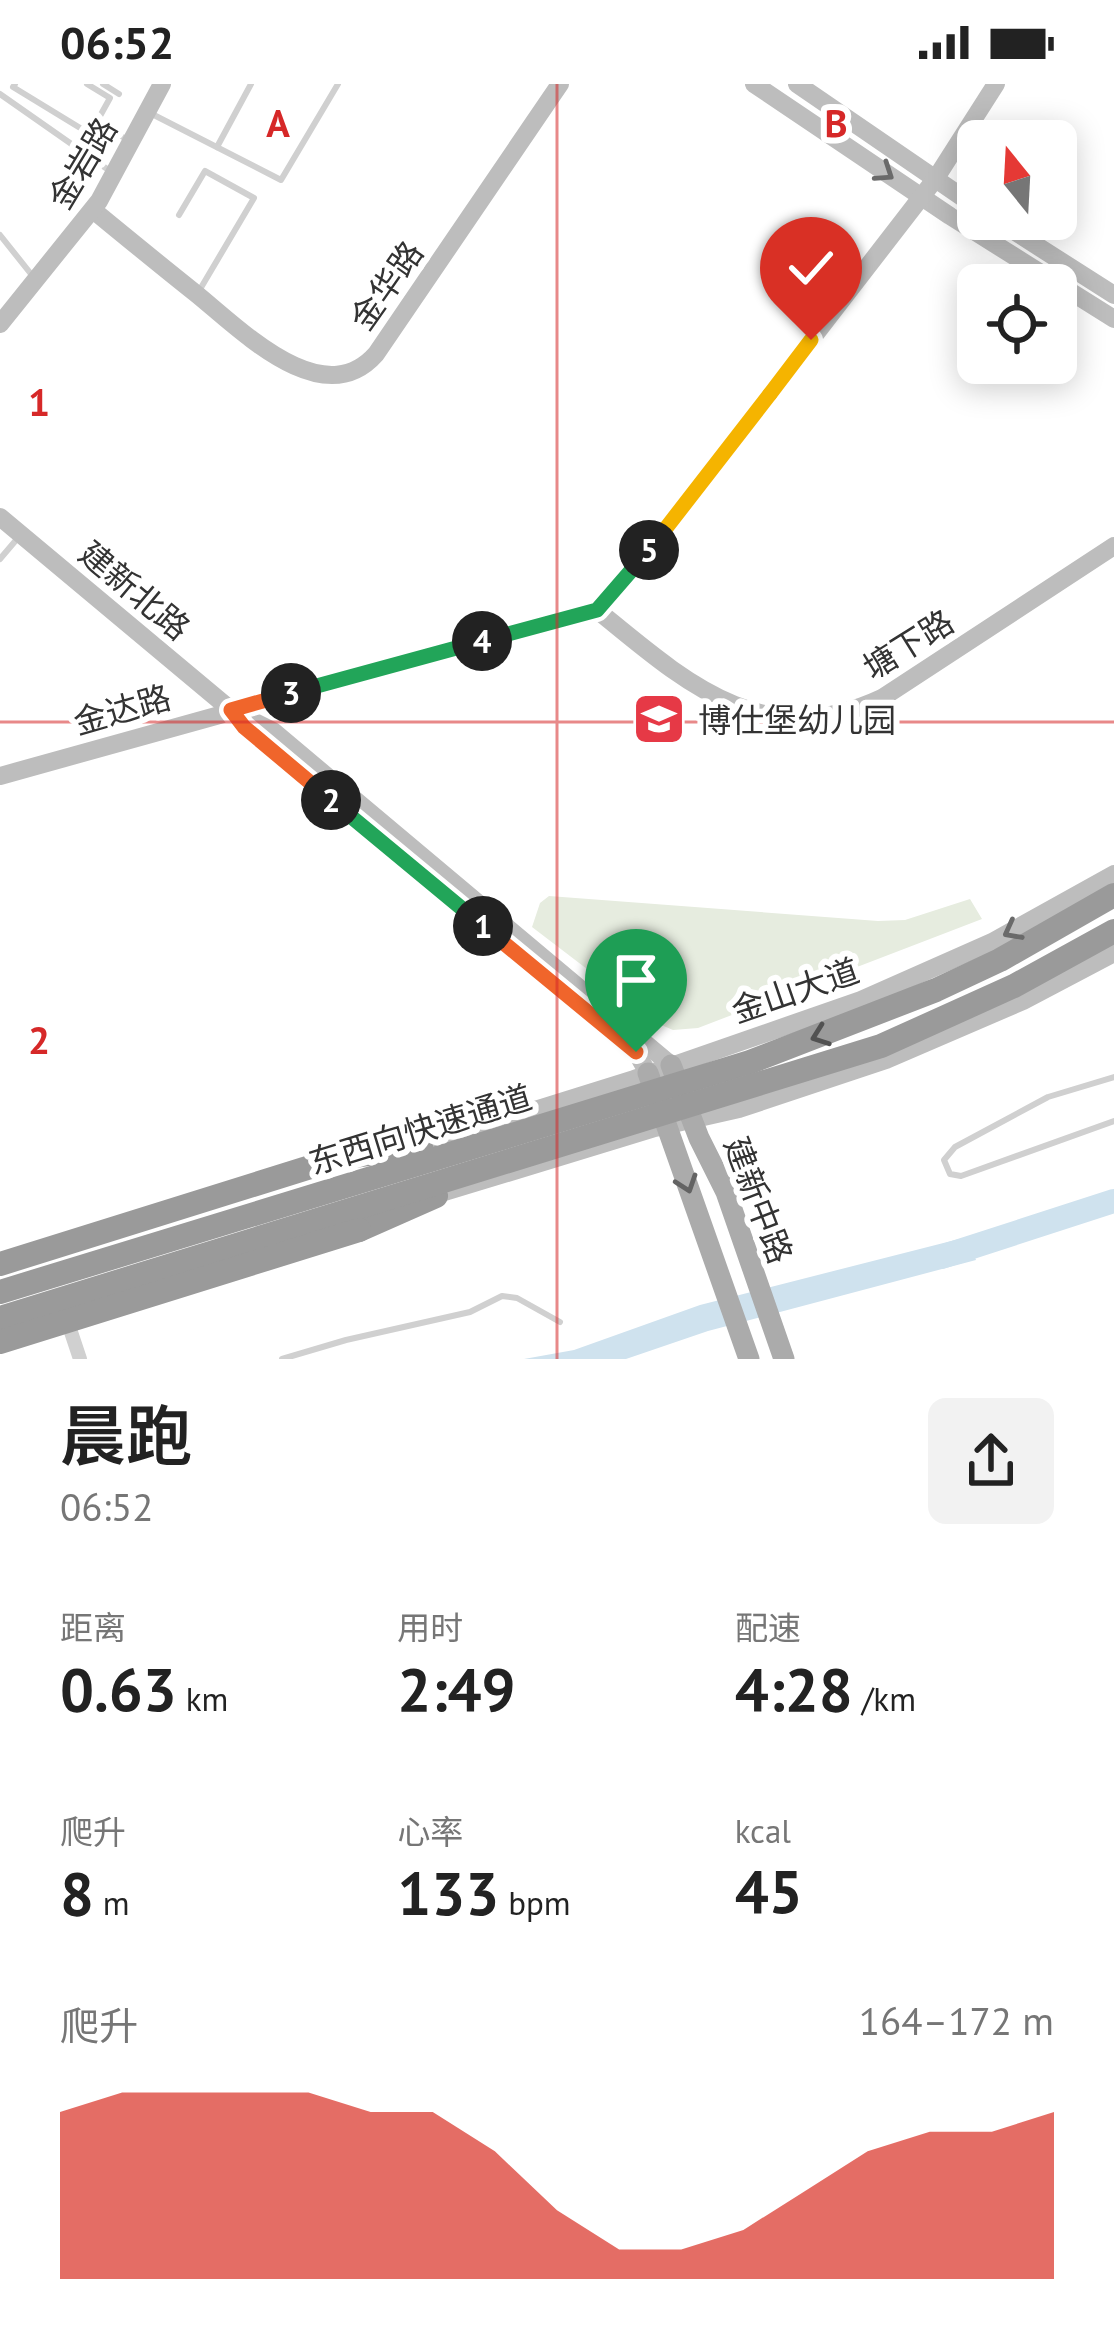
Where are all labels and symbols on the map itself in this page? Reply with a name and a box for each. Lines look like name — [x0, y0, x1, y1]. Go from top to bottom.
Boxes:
text: A — [266, 97, 290, 148]
text: B — [824, 97, 848, 148]
street label: 金岩路 — [38, 109, 126, 217]
north arrow — [957, 120, 1077, 240]
one-way arrow — [872, 159, 894, 181]
pin — [760, 217, 862, 340]
street label: 金华路 — [340, 232, 432, 338]
text: 1 — [28, 376, 50, 427]
pin: 5 — [619, 520, 679, 580]
street label: 建新北路 — [71, 531, 199, 649]
street label: 塘下路 — [855, 600, 961, 688]
pin: 4 — [452, 611, 512, 671]
pin: 3 — [261, 663, 321, 723]
street label: 金达路 — [68, 675, 176, 743]
school or university icon: 博仕堡幼儿园 — [631, 691, 687, 747]
place label: 博仕堡幼儿园 — [698, 698, 896, 741]
pin: 2 — [301, 770, 361, 830]
pin: 1 — [453, 896, 513, 956]
one-way arrow — [1003, 917, 1025, 940]
pin — [585, 929, 687, 1052]
street label: 金山大道 — [726, 948, 864, 1032]
text: 2 — [28, 1014, 50, 1065]
one-way arrow — [811, 1022, 832, 1047]
street label: 东西向快速通道 — [303, 1075, 537, 1183]
street label: 建新中路 — [715, 1131, 803, 1269]
one-way arrow — [673, 1172, 697, 1193]

